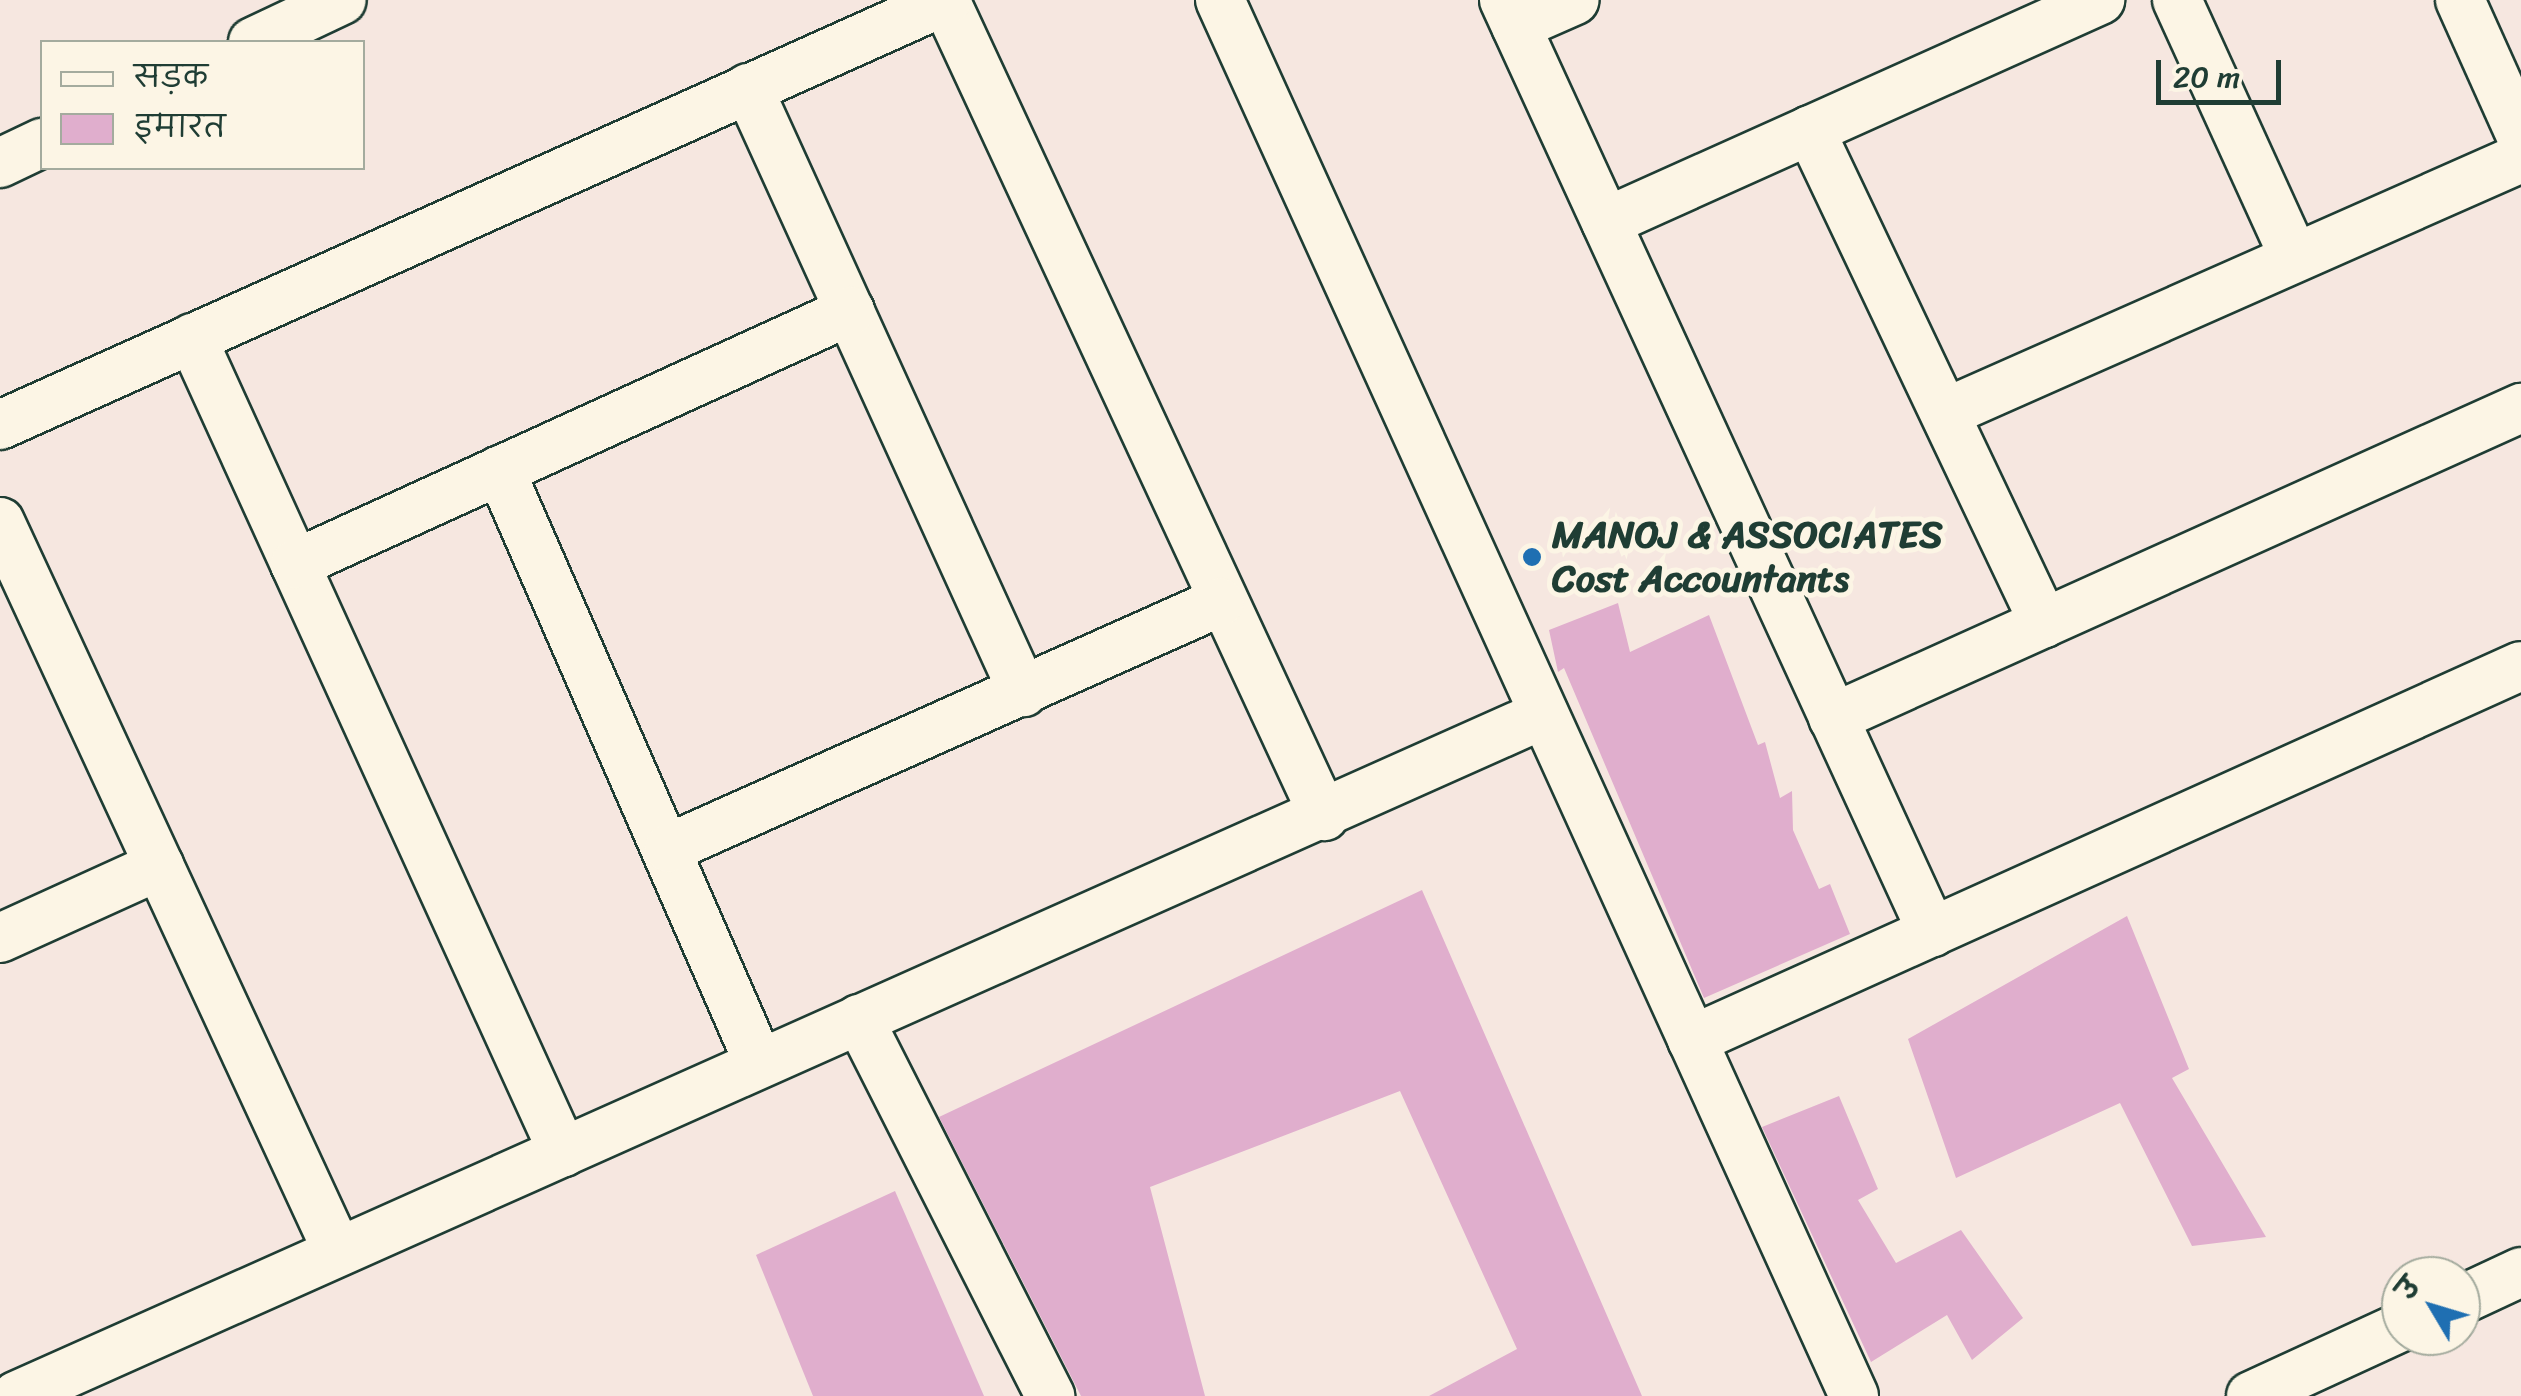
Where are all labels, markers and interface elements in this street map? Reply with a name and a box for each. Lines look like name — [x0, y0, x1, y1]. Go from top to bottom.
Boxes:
legend — [40, 40, 365, 170]
scale bar — [2161, 40, 2286, 102]
text: सड़क — [134, 50, 208, 104]
text: 20 m — [2173, 50, 2240, 104]
text: इमारत — [134, 100, 226, 154]
place label: MANOJ & ASSOCIATES Cost Accountants — [1552, 512, 1944, 602]
marker: MANOJ & ASSOCIATES Cost Accountants — [1521, 546, 1543, 568]
north arrow — [2381, 1256, 2481, 1356]
text: उ — [2383, 1266, 2434, 1311]

